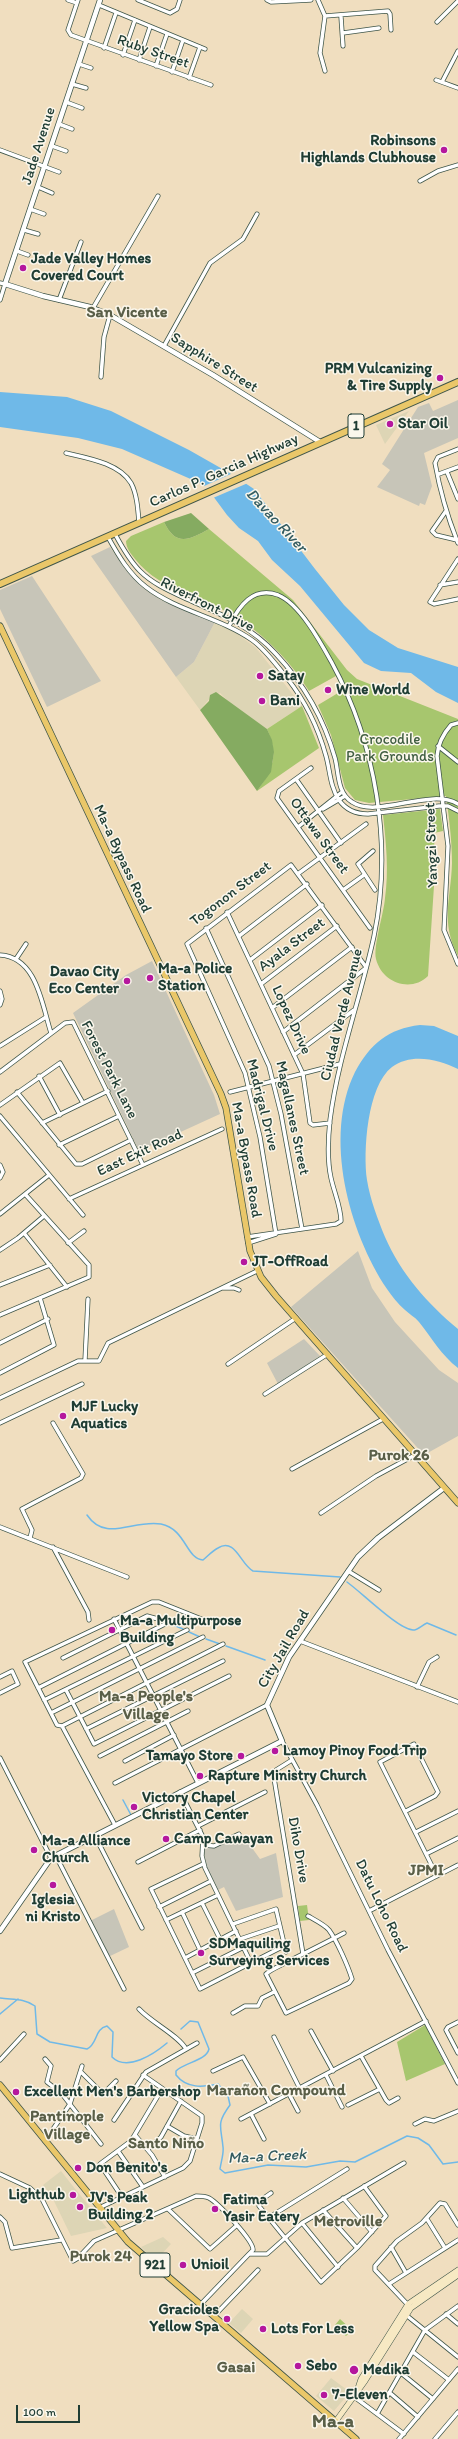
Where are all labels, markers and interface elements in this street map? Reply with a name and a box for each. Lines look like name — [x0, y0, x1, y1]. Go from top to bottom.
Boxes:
street label: Ruby Street — [115, 31, 191, 73]
street label: Jade Avenue — [18, 105, 60, 187]
place label: Robinsons Highlands Clubhouse — [300, 132, 436, 167]
marker: Robinsons Highlands Clubhouse — [439, 145, 449, 155]
place label: Jade Valley Homes Covered Court — [31, 250, 151, 285]
marker: Jade Valley Homes Covered Court — [18, 263, 28, 273]
district label: San Vicente — [87, 303, 167, 323]
street label: Sapphire Street — [167, 329, 261, 397]
place label: PRM Vulcanizing & Tire Supply — [325, 360, 432, 395]
marker: PRM Vulcanizing & Tire Supply — [435, 373, 445, 383]
road number: 1 — [348, 414, 364, 438]
place label: Star Oil — [398, 415, 448, 433]
marker: Star Oil — [385, 419, 395, 429]
street label: Carlos P. Garcia Highway — [147, 430, 301, 512]
water label: Davao River — [241, 485, 311, 557]
street label: Riverfront Drive — [157, 574, 257, 636]
place label: Satay — [268, 667, 304, 685]
marker: Satay — [255, 671, 265, 681]
place label: Wine World — [336, 681, 410, 699]
marker: Wine World — [323, 685, 333, 695]
place label: Bani — [270, 692, 300, 710]
marker: Bani — [257, 696, 267, 706]
park label: Crocodile Park Grounds — [346, 731, 434, 766]
street label: Ottawa Street — [285, 794, 353, 878]
street label: Ma-a Bypass Road — [89, 802, 155, 916]
street label: Yangzi Street — [422, 802, 442, 888]
street label: Togonon Street — [187, 858, 275, 930]
street label: Ayala Street — [255, 914, 329, 976]
street label: Ciudad Verde Avenue — [317, 947, 367, 1083]
place label: Ma-a Police Station — [158, 960, 232, 995]
place label: Davao City Eco Center — [49, 963, 119, 998]
marker: Ma-a Police Station — [145, 973, 155, 983]
marker: Davao City Eco Center — [122, 976, 132, 986]
street label: Lopez Drive — [267, 983, 315, 1057]
street label: Forest Park Lane — [77, 1018, 141, 1122]
street label: Madrigal Drive — [242, 1057, 282, 1153]
street label: Magallanes Street — [271, 1059, 313, 1177]
street label: Ma-a Bypass Road — [227, 1101, 265, 1219]
street label: East Exit Road — [94, 1125, 186, 1181]
place label: JT-OffRoad — [252, 1253, 328, 1271]
marker: JT-OffRoad — [239, 1257, 249, 1267]
place label: MJF Lucky Aquatics — [71, 1398, 138, 1433]
marker: MJF Lucky Aquatics — [58, 1411, 68, 1421]
district label: Purok 26 — [368, 1446, 430, 1466]
street label: City Jail Road — [254, 1606, 314, 1692]
place label: Ma-a Multipurpose Building — [120, 1612, 241, 1647]
marker: Ma-a Multipurpose Building — [107, 1625, 117, 1635]
district label: Ma-a People's Village — [99, 1687, 193, 1725]
place label: Lamoy Pinoy Food Trip — [283, 1742, 427, 1760]
marker: Lamoy Pinoy Food Trip — [270, 1746, 280, 1756]
place label: Tamayo Store — [146, 1747, 233, 1765]
marker: Tamayo Store — [236, 1751, 246, 1761]
place label: Rapture Ministry Church — [208, 1767, 367, 1785]
marker: Rapture Ministry Church — [195, 1771, 205, 1781]
place label: Victory Chapel Christian Center — [142, 1789, 249, 1824]
marker: Victory Chapel Christian Center — [129, 1802, 139, 1812]
street label: Diho Drive — [283, 1816, 313, 1884]
place label: Camp Cawayan — [174, 1830, 273, 1848]
place label: Ma-a Alliance Church — [42, 1832, 130, 1867]
marker: Camp Cawayan — [161, 1834, 171, 1844]
marker: Ma-a Alliance Church — [29, 1845, 39, 1855]
street label: Datu Loho Road — [351, 1856, 411, 1956]
district label: JPMI — [408, 1861, 444, 1881]
marker: Iglesia ni Kristo — [48, 1880, 58, 1890]
place label: Iglesia ni Kristo — [26, 1891, 80, 1926]
place label: SDMaquiling Surveying Services — [209, 1935, 329, 1970]
marker: SDMaquiling Surveying Services — [196, 1948, 206, 1958]
district label: Marañon Compound — [206, 2081, 346, 2101]
place label: Excellent Men's Barbershop — [24, 2083, 201, 2101]
marker: Excellent Men's Barbershop — [11, 2087, 21, 2097]
district label: Pantinople Village — [30, 2107, 104, 2145]
district label: Santo Niño — [128, 2134, 204, 2154]
water label: Ma-a Creek — [227, 2145, 307, 2169]
place label: Don Benito's — [86, 2159, 167, 2177]
marker: Don Benito's — [73, 2163, 83, 2173]
place label: Lighthub — [9, 2186, 65, 2204]
place label: JV's Peak Building 2 — [88, 2189, 153, 2224]
marker: Lighthub — [68, 2190, 78, 2200]
place label: Fatima Yasir Eatery — [223, 2191, 299, 2226]
marker: JV's Peak Building 2 — [75, 2202, 85, 2212]
marker: Fatima Yasir Eatery — [210, 2204, 220, 2214]
district label: Metroville — [314, 2212, 382, 2232]
district label: Purok 24 — [70, 2247, 132, 2267]
road number: 921 — [140, 2253, 170, 2277]
place label: Unioil — [191, 2256, 229, 2274]
marker: Unioil — [178, 2260, 188, 2270]
place label: Gracioles Yellow Spa — [149, 2301, 219, 2336]
marker: Gracioles Yellow Spa — [222, 2314, 232, 2324]
place label: Lots For Less — [271, 2320, 354, 2338]
marker: Lots For Less — [258, 2324, 268, 2334]
place label: Sebo — [306, 2357, 337, 2375]
district label: Gasai — [217, 2358, 255, 2378]
marker: Sebo — [293, 2361, 303, 2371]
place label: Medika — [363, 2361, 409, 2379]
marker: Medika — [348, 2364, 360, 2376]
place label: 7-Eleven — [332, 2386, 388, 2404]
marker: 7-Eleven — [319, 2390, 329, 2400]
scale bar — [18, 2397, 82, 2423]
text: 100 m — [23, 2405, 56, 2419]
district label: Ma-a — [312, 2411, 354, 2433]

